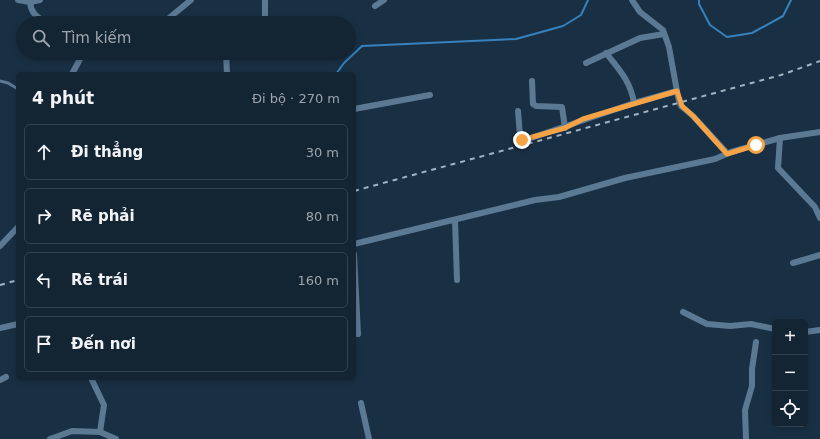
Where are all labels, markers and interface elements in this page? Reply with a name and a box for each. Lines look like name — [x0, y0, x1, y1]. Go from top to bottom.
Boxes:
search box — [16, 16, 356, 60]
icon: search — [30, 27, 52, 49]
text: Tìm kiếm — [62, 29, 131, 47]
text: 4 phút — [32, 88, 94, 108]
text: Đi bộ · 270 m — [252, 91, 340, 106]
route end — [513, 131, 531, 149]
route start — [747, 136, 765, 154]
icon: ahead — [33, 141, 55, 163]
text: Đi thẳng — [71, 143, 143, 161]
text: 30 m — [306, 145, 339, 160]
icon: right — [33, 205, 55, 227]
text: Rẽ phải — [71, 207, 135, 225]
text: 80 m — [306, 209, 339, 224]
icon: left — [33, 269, 55, 291]
text: Rẽ trái — [71, 271, 128, 289]
text: 160 m — [297, 273, 339, 288]
map controls — [772, 319, 808, 427]
button: + — [772, 319, 808, 355]
icon: arrive — [33, 333, 55, 355]
text: Đến nơi — [71, 335, 136, 353]
button: − — [772, 355, 808, 391]
button: locate — [772, 391, 808, 427]

